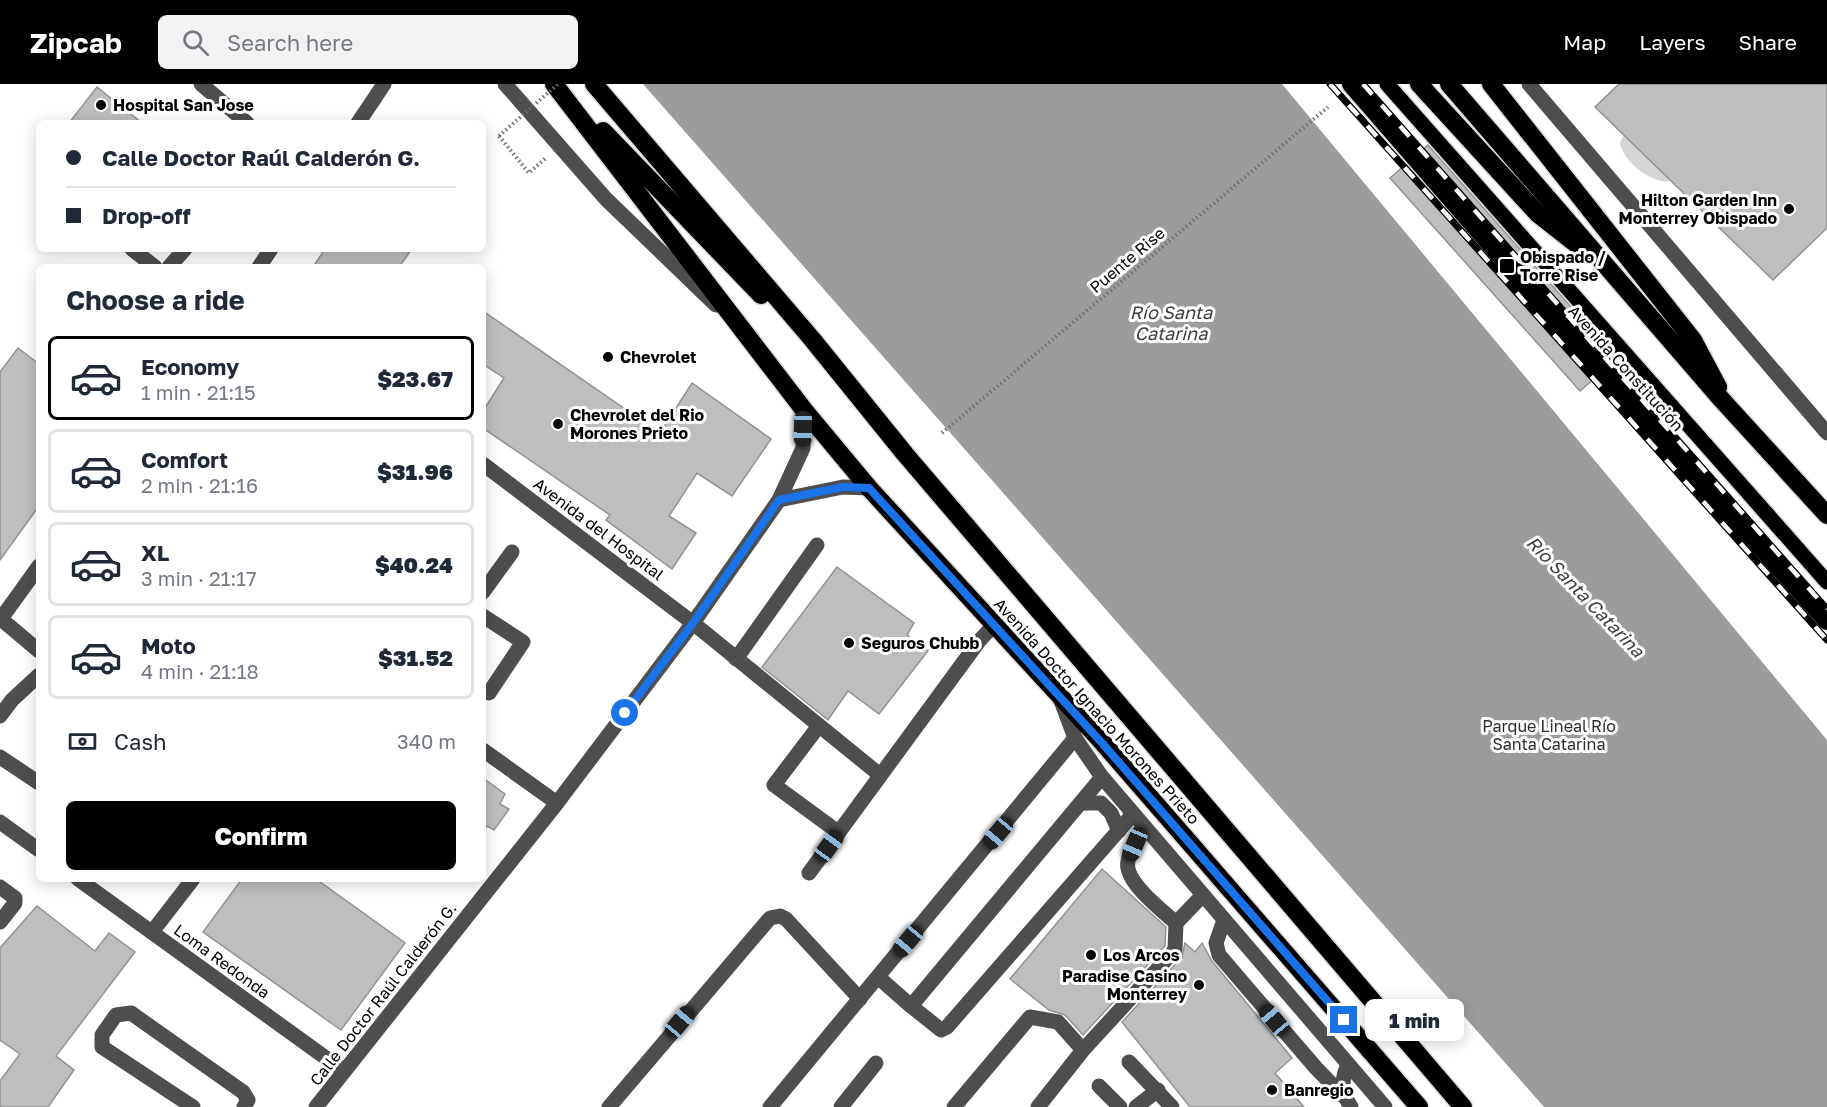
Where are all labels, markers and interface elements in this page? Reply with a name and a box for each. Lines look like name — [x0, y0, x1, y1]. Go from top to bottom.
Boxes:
search box — [158, 15, 578, 69]
text: Zipcab — [30, 26, 122, 59]
icon: search — [179, 26, 212, 59]
text: Search here — [227, 29, 353, 56]
text: Map — [1563, 29, 1606, 55]
text: Layers — [1639, 29, 1706, 55]
text: Share — [1739, 29, 1797, 55]
place label: Hospital San Jose — [113, 95, 254, 115]
marker: Hospital San Jose — [94, 98, 108, 112]
text: Calle Doctor Raúl Calderón G. — [102, 144, 420, 171]
place label: Hilton Garden Inn Monterrey Obispado — [1619, 190, 1777, 228]
text: Drop-off — [102, 202, 191, 229]
marker: Hilton Garden Inn Monterrey Obispado — [1782, 202, 1796, 216]
street label: Puente Rise — [1085, 223, 1169, 297]
place label: Obispado / Torre Rise — [1520, 247, 1606, 285]
marker: Obispado / Torre Rise — [1498, 257, 1516, 275]
text: Choose a ride — [66, 284, 245, 316]
water label: Río Santa Catarina — [1130, 301, 1213, 344]
street label: Avenida Constitución — [1564, 301, 1688, 435]
place label: Chevrolet — [620, 347, 696, 367]
marker: Chevrolet — [601, 350, 615, 364]
icon: car — [69, 351, 123, 405]
text: Economy — [141, 353, 239, 380]
text: $23.67 — [377, 365, 453, 392]
text: 1 min · 21:15 — [141, 380, 256, 404]
place label: Chevrolet del Rio Morones Prieto — [570, 405, 705, 443]
car — [794, 411, 812, 447]
marker: Chevrolet del Rio Morones Prieto — [551, 417, 565, 431]
icon: car — [69, 444, 123, 498]
text: Comfort — [141, 446, 228, 473]
text: $31.96 — [377, 458, 453, 485]
text: 2 min · 21:16 — [141, 473, 258, 497]
street label: Avenida del Hospital — [530, 474, 668, 584]
water label: Río Santa Catarina — [1522, 531, 1650, 662]
icon: car — [69, 537, 123, 591]
text: XL — [141, 539, 169, 566]
text: $40.24 — [375, 551, 453, 578]
text: 3 min · 21:17 — [141, 566, 257, 590]
street label: Avenida Doctor Ignacio Morones Prieto — [990, 594, 1204, 828]
icon: car — [69, 630, 123, 684]
text: Moto — [141, 632, 196, 659]
place label: Seguros Chubb — [861, 633, 979, 653]
marker: Seguros Chubb — [842, 636, 856, 650]
text: $31.52 — [378, 644, 453, 671]
text: 4 min · 21:18 — [141, 659, 259, 683]
route start — [611, 699, 638, 726]
park label: Parque Lineal Río Santa Catarina — [1482, 716, 1616, 754]
icon: cash — [66, 725, 99, 758]
text: Cash — [114, 728, 167, 755]
text: 340 m — [397, 729, 456, 753]
button: Confirm — [66, 801, 456, 870]
car — [980, 813, 1016, 853]
car — [1120, 824, 1150, 864]
car — [811, 826, 847, 866]
street label: Calle Doctor Raúl Calderón G. — [305, 898, 461, 1090]
street label: Loma Redonda — [170, 919, 274, 1003]
car — [890, 921, 926, 961]
place label: Los Arcos — [1103, 945, 1180, 965]
marker: Los Arcos — [1084, 948, 1098, 962]
place label: Paradise Casino Monterrey — [1062, 966, 1187, 1004]
marker: Paradise Casino Monterrey — [1192, 978, 1206, 992]
callout: 1 min — [1365, 999, 1464, 1041]
car — [1256, 1000, 1292, 1040]
car — [662, 1002, 698, 1042]
route end — [1330, 1006, 1357, 1033]
text: 1 min — [1389, 1008, 1440, 1032]
place label: Banregio — [1284, 1080, 1354, 1100]
marker: Banregio — [1265, 1083, 1279, 1097]

